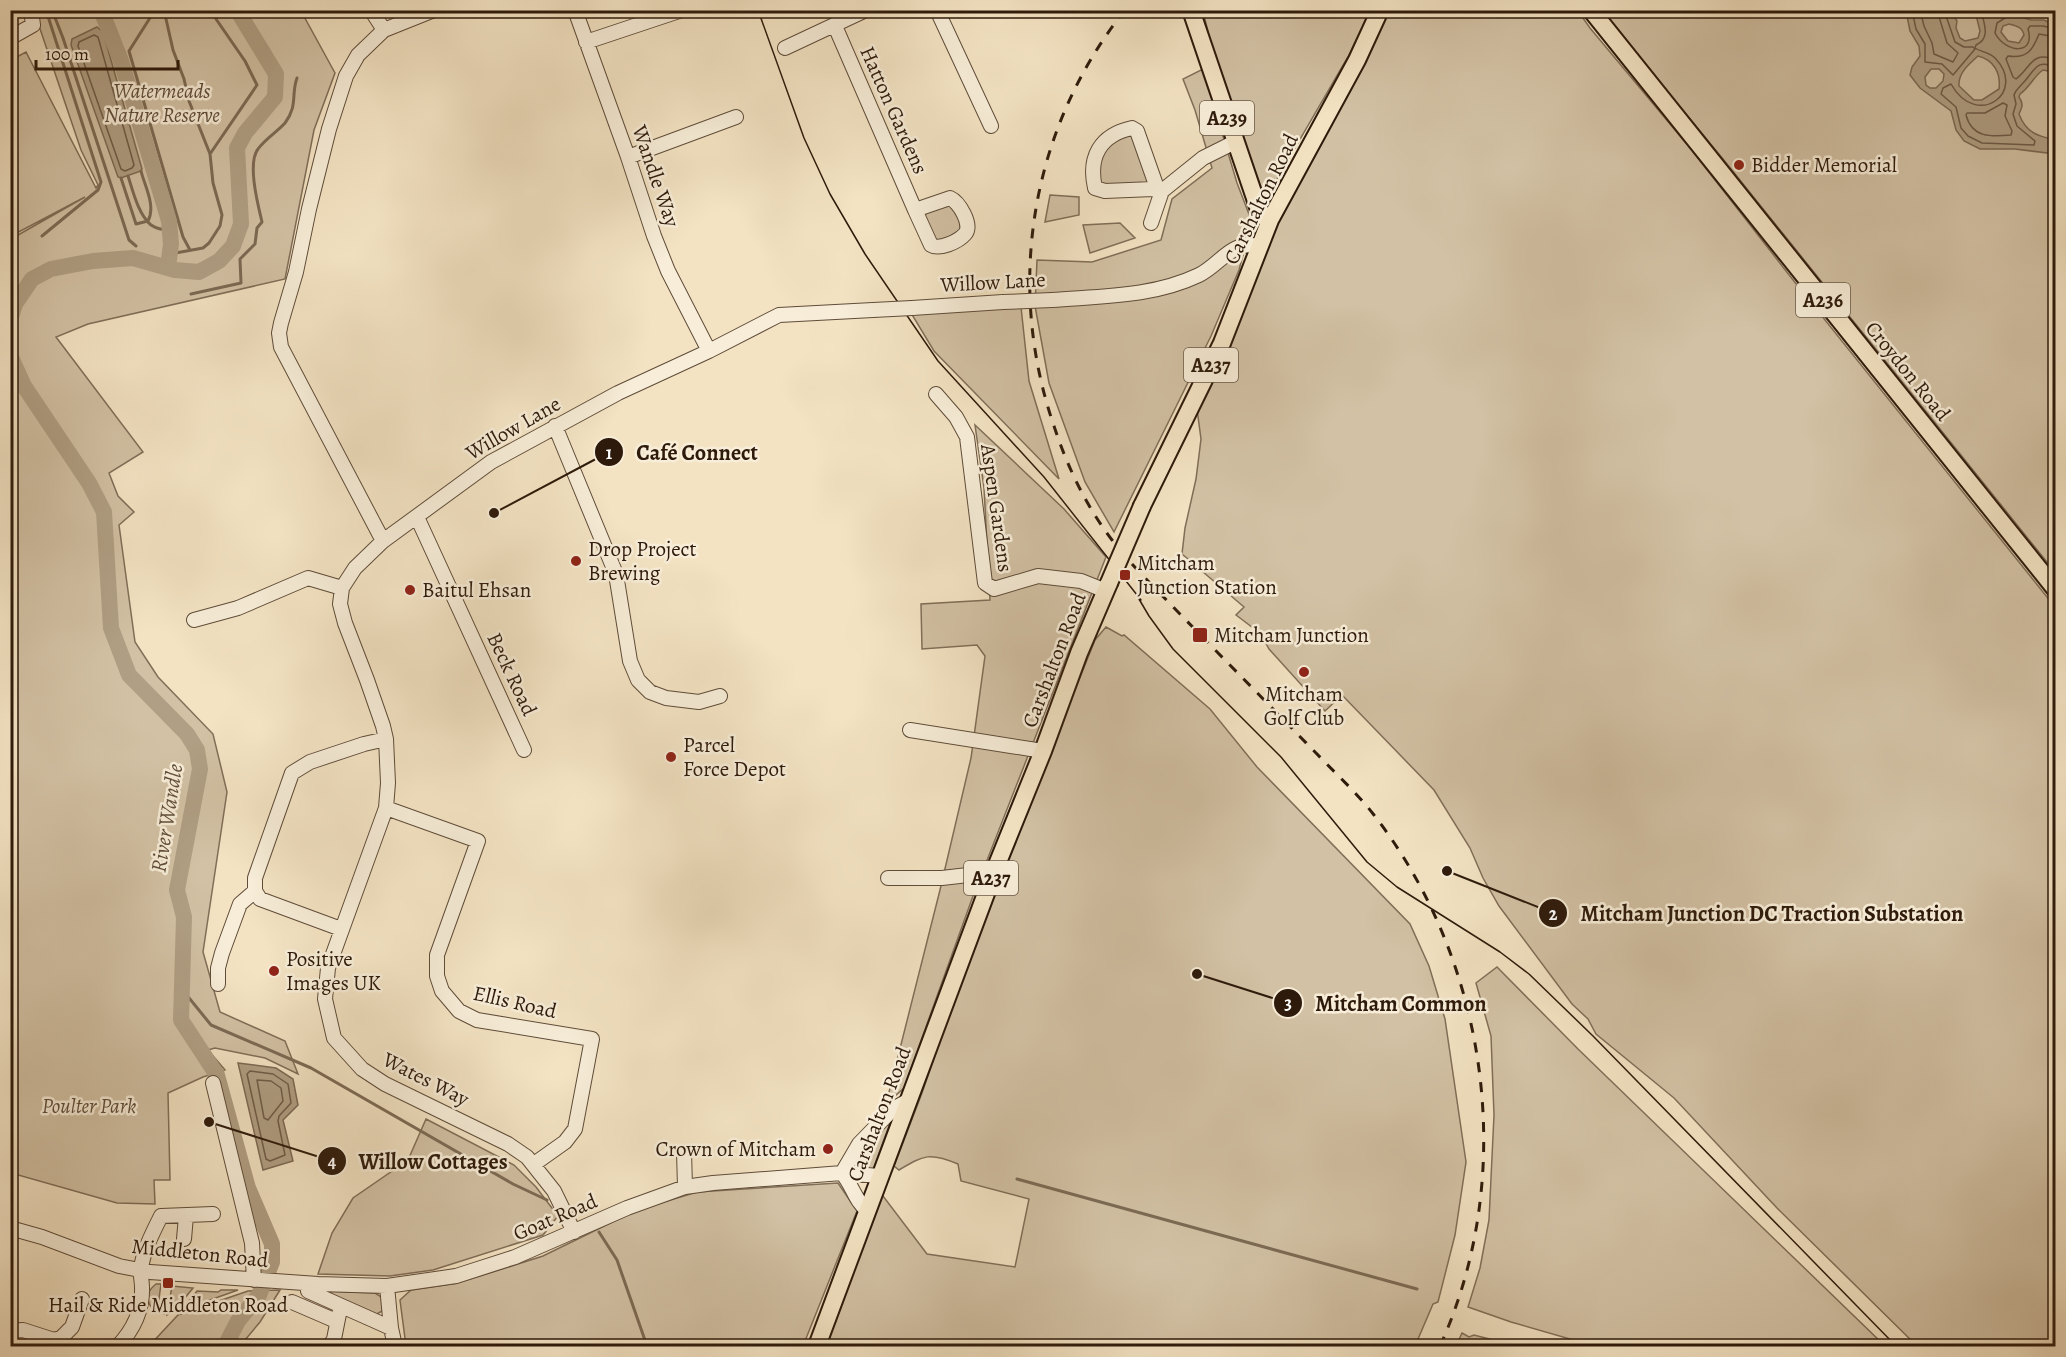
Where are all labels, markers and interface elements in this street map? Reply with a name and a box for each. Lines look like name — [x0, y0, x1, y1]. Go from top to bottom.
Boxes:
scale bar — [36, 33, 178, 71]
text: 100 m — [45, 42, 89, 66]
street label: Hatton Gardens — [853, 42, 935, 178]
park label: Watermeads Nature Reserve — [104, 77, 220, 129]
road number: A239 — [1200, 101, 1254, 135]
street label: Wandle Way — [625, 120, 687, 231]
street label: Carshalton Road — [1217, 128, 1305, 269]
place label: Bidder Memorial — [1751, 151, 1897, 179]
marker: Bidder Memorial — [1732, 158, 1746, 172]
street label: Willow Lane — [939, 265, 1046, 299]
road number: A236 — [1796, 283, 1850, 317]
street label: Croydon Road — [1859, 315, 1957, 427]
road number: A237 — [1184, 348, 1238, 382]
street label: Willow Lane — [460, 390, 566, 467]
callout: Café Connect — [594, 432, 770, 472]
text: Café Connect — [636, 438, 759, 468]
text: 1 — [606, 441, 613, 465]
street label: Aspen Gardens — [974, 441, 1020, 574]
place label: Drop Project Brewing — [588, 535, 697, 587]
place label: Mitcham Junction Station — [1137, 549, 1277, 601]
marker: Drop Project Brewing — [569, 554, 583, 568]
marker: Mitcham Junction Station — [1118, 568, 1132, 582]
place label: Baitul Ehsan — [422, 576, 531, 604]
marker: Baitul Ehsan — [403, 583, 417, 597]
street label: Carshalton Road — [1015, 588, 1093, 731]
place label: Mitcham Junction — [1214, 621, 1369, 649]
marker: Mitcham Junction — [1191, 626, 1209, 644]
street label: Beck Road — [481, 628, 544, 721]
marker: Mitcham Golf Club — [1297, 665, 1311, 679]
place label: Mitcham Golf Club — [1264, 680, 1344, 732]
place label: Parcel Force Depot — [683, 731, 786, 783]
marker: Parcel Force Depot — [664, 750, 678, 764]
water label: River Wandle — [144, 762, 190, 874]
road number: A237 — [964, 861, 1018, 895]
callout: Mitcham Junction DC Traction Substation — [1538, 893, 1975, 933]
text: Mitcham Junction DC Traction Substation — [1581, 899, 1963, 929]
text: 2 — [1549, 902, 1558, 926]
place label: Positive Images UK — [286, 945, 381, 997]
marker: Positive Images UK — [267, 964, 281, 978]
street label: Ellis Road — [470, 979, 560, 1025]
callout: Mitcham Common — [1273, 983, 1498, 1023]
text: Mitcham Common — [1315, 989, 1487, 1019]
text: 3 — [1284, 991, 1292, 1015]
street label: Carshalton Road — [840, 1042, 918, 1185]
street label: Wates Way — [377, 1045, 474, 1113]
park label: Poulter Park — [42, 1092, 136, 1120]
place label: Crown of Mitcham — [655, 1135, 816, 1163]
callout: Willow Cottages — [317, 1141, 520, 1181]
marker: Crown of Mitcham — [821, 1142, 835, 1156]
text: Willow Cottages — [357, 1147, 508, 1177]
text: 4 — [328, 1149, 337, 1173]
street label: Goat Road — [509, 1187, 602, 1247]
street label: Middleton Road — [130, 1232, 270, 1274]
marker: Hail & Ride Middleton Road — [161, 1276, 175, 1290]
place label: Hail & Ride Middleton Road — [48, 1291, 289, 1319]

